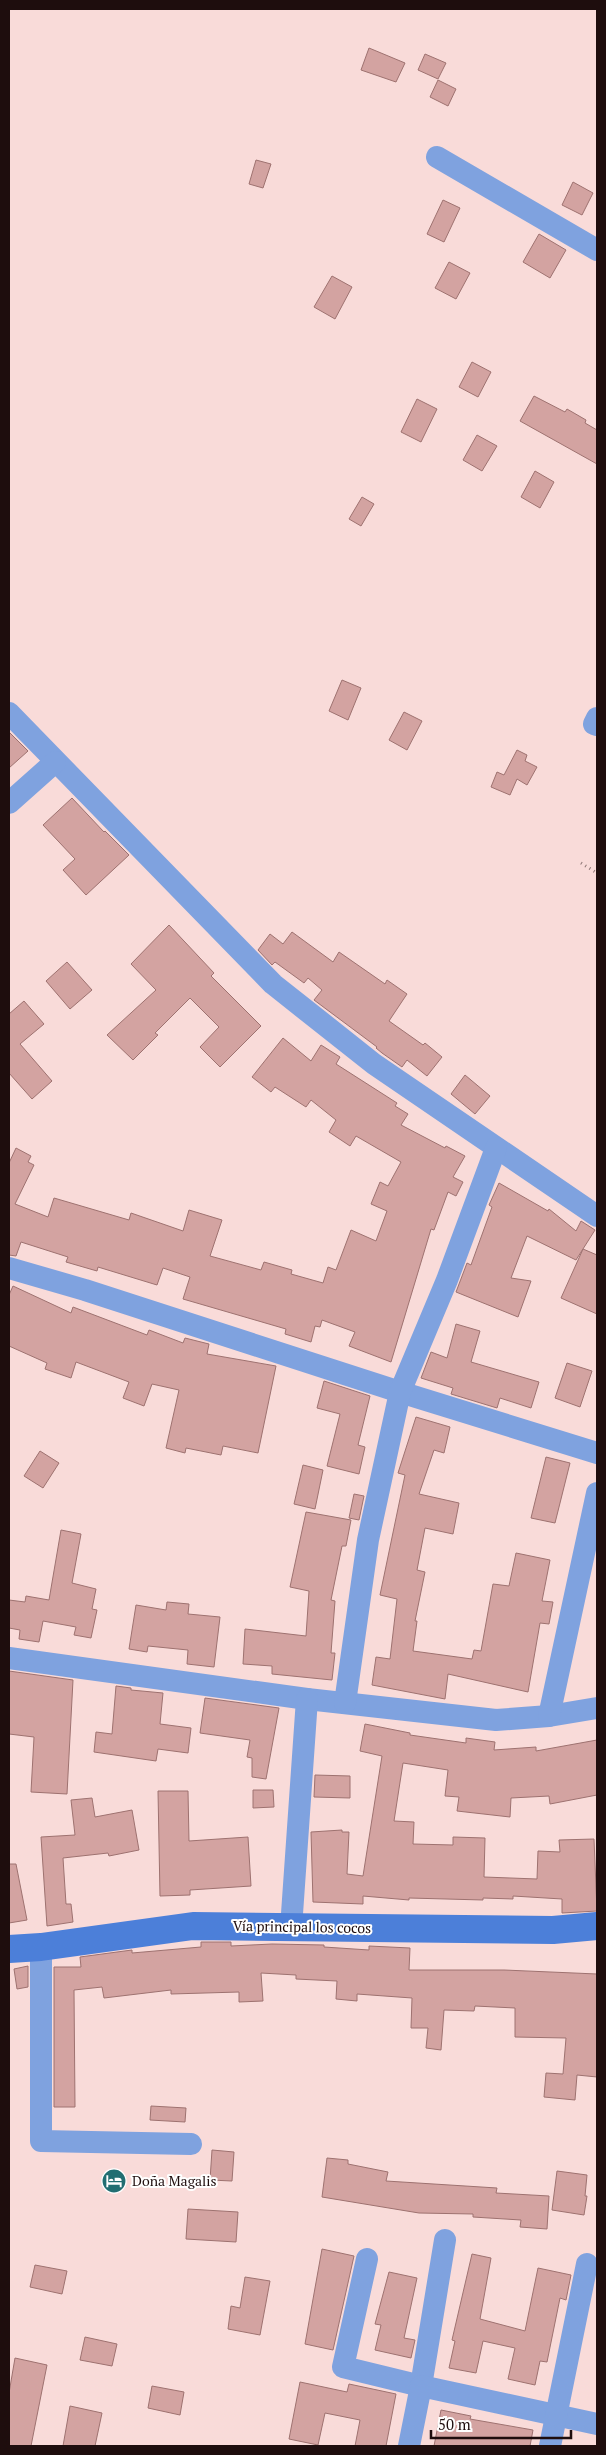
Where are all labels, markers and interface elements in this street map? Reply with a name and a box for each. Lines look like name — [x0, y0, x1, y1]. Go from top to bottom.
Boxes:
street label: Vía principal los cocos — [233, 1916, 371, 1937]
hotel icon: Doña Magalis — [101, 2168, 127, 2194]
place label: Doña Magalis — [132, 2171, 217, 2190]
scale bar — [431, 2408, 571, 2440]
text: 50 m — [438, 2414, 471, 2434]

